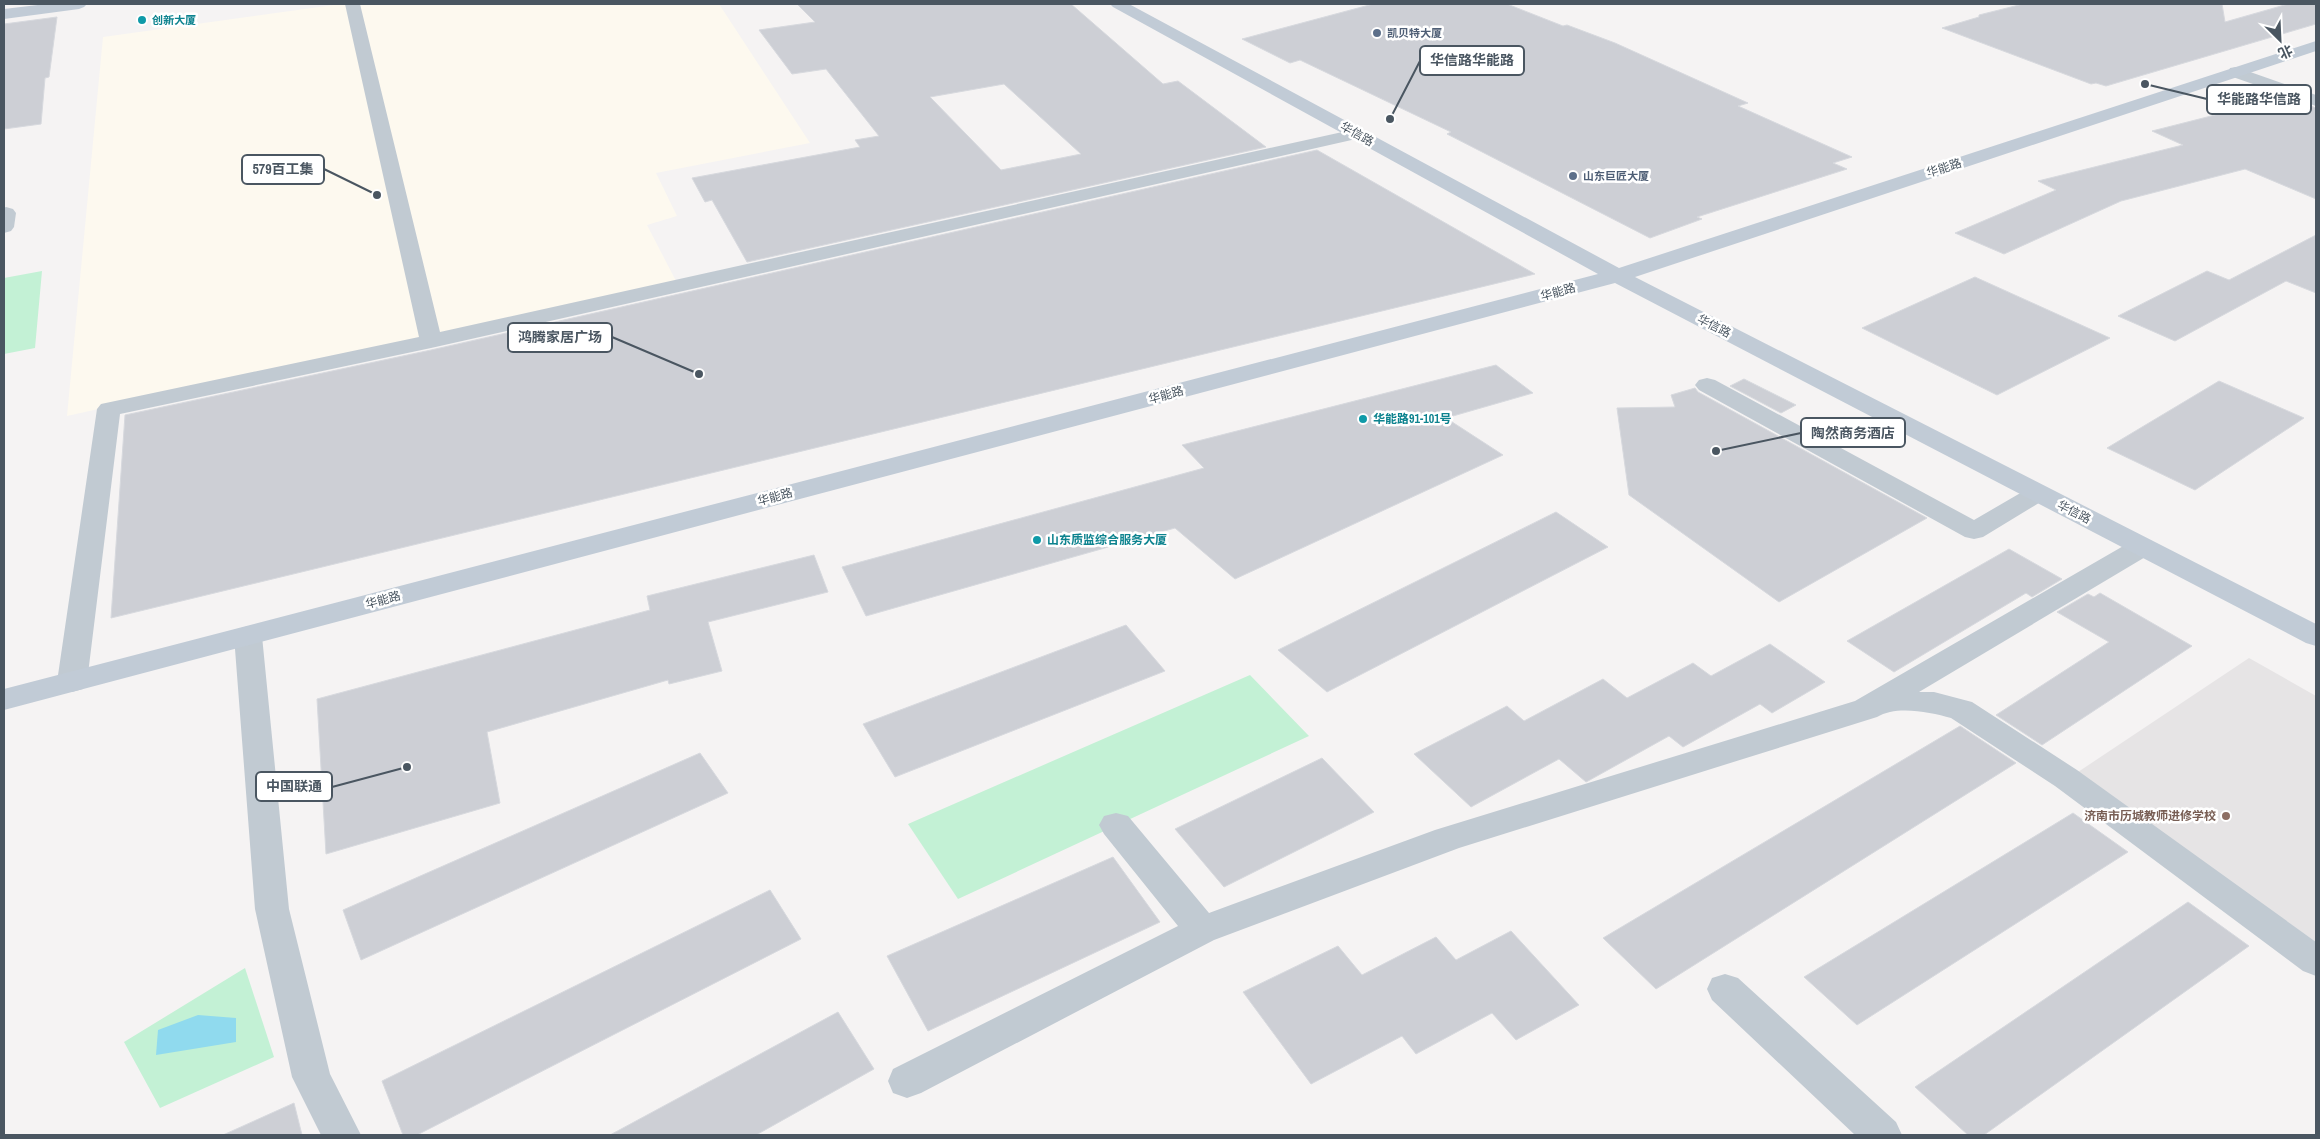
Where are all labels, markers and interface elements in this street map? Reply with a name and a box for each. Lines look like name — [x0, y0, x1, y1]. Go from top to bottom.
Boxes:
place label: 创新大厦 — [152, 13, 196, 27]
marker: 创新大厦 — [136, 14, 148, 26]
north arrow — [2255, 15, 2305, 65]
place label: 凯贝特大厦 — [1387, 26, 1442, 40]
marker: 凯贝特大厦 — [1371, 27, 1383, 39]
text: 北 — [2275, 41, 2295, 63]
callout: 华信路华能路 — [1420, 46, 1524, 75]
text: 华信路华能路 — [1430, 51, 1514, 69]
callout: 华能路华信路 — [2207, 85, 2311, 114]
text: 华能路华信路 — [2217, 90, 2301, 108]
street label: 华信路 — [1337, 118, 1377, 150]
callout: 579百工集 — [242, 155, 324, 184]
street label: 华能路 — [1924, 155, 1964, 181]
text: 579百工集 — [252, 160, 314, 178]
place label: 山东巨匠大厦 — [1583, 169, 1649, 183]
marker: 山东巨匠大厦 — [1567, 170, 1579, 182]
street label: 华能路 — [1539, 280, 1577, 304]
street label: 华信路 — [1694, 311, 1734, 341]
callout: 鸿腾家居广场 — [508, 323, 612, 352]
text: 鸿腾家居广场 — [518, 328, 602, 346]
street label: 华能路 — [1147, 383, 1185, 407]
place label: 华能路91-101号 — [1373, 411, 1452, 427]
marker: 华能路91-101号 — [1357, 413, 1369, 425]
callout: 陶然商务酒店 — [1801, 418, 1905, 447]
text: 陶然商务酒店 — [1811, 424, 1895, 442]
street label: 华能路 — [756, 485, 794, 509]
street label: 华信路 — [2054, 497, 2094, 527]
place label: 山东质监综合服务大厦 — [1047, 532, 1167, 548]
marker: 山东质监综合服务大厦 — [1031, 534, 1043, 546]
street label: 华能路 — [364, 588, 402, 612]
callout: 中国联通 — [256, 772, 332, 801]
text: 中国联通 — [266, 777, 322, 795]
place label: 济南市历城教师进修学校 — [2084, 808, 2216, 824]
marker: 济南市历城教师进修学校 — [2220, 810, 2232, 822]

